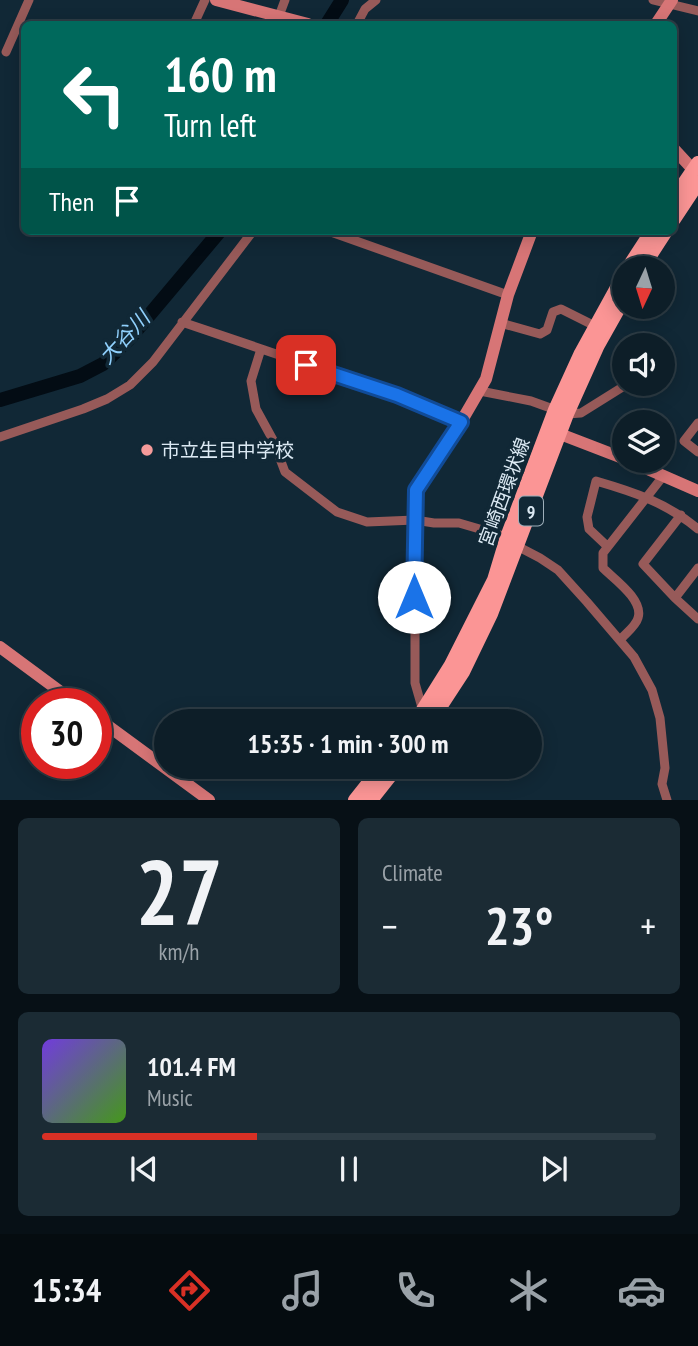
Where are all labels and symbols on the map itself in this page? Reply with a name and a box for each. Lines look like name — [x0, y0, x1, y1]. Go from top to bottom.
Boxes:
north arrow — [612, 256, 676, 318]
water label: 大谷川 — [93, 303, 157, 369]
pin — [276, 335, 336, 395]
street label: 宮崎西環状線 — [473, 434, 535, 550]
place label: 市立生目中学校 — [161, 438, 294, 462]
marker: 市立生目中学校 — [139, 442, 155, 458]
road number: 9 — [519, 496, 543, 526]
position arrow — [377, 560, 451, 634]
speed limit sign: 30 — [21, 688, 112, 779]

